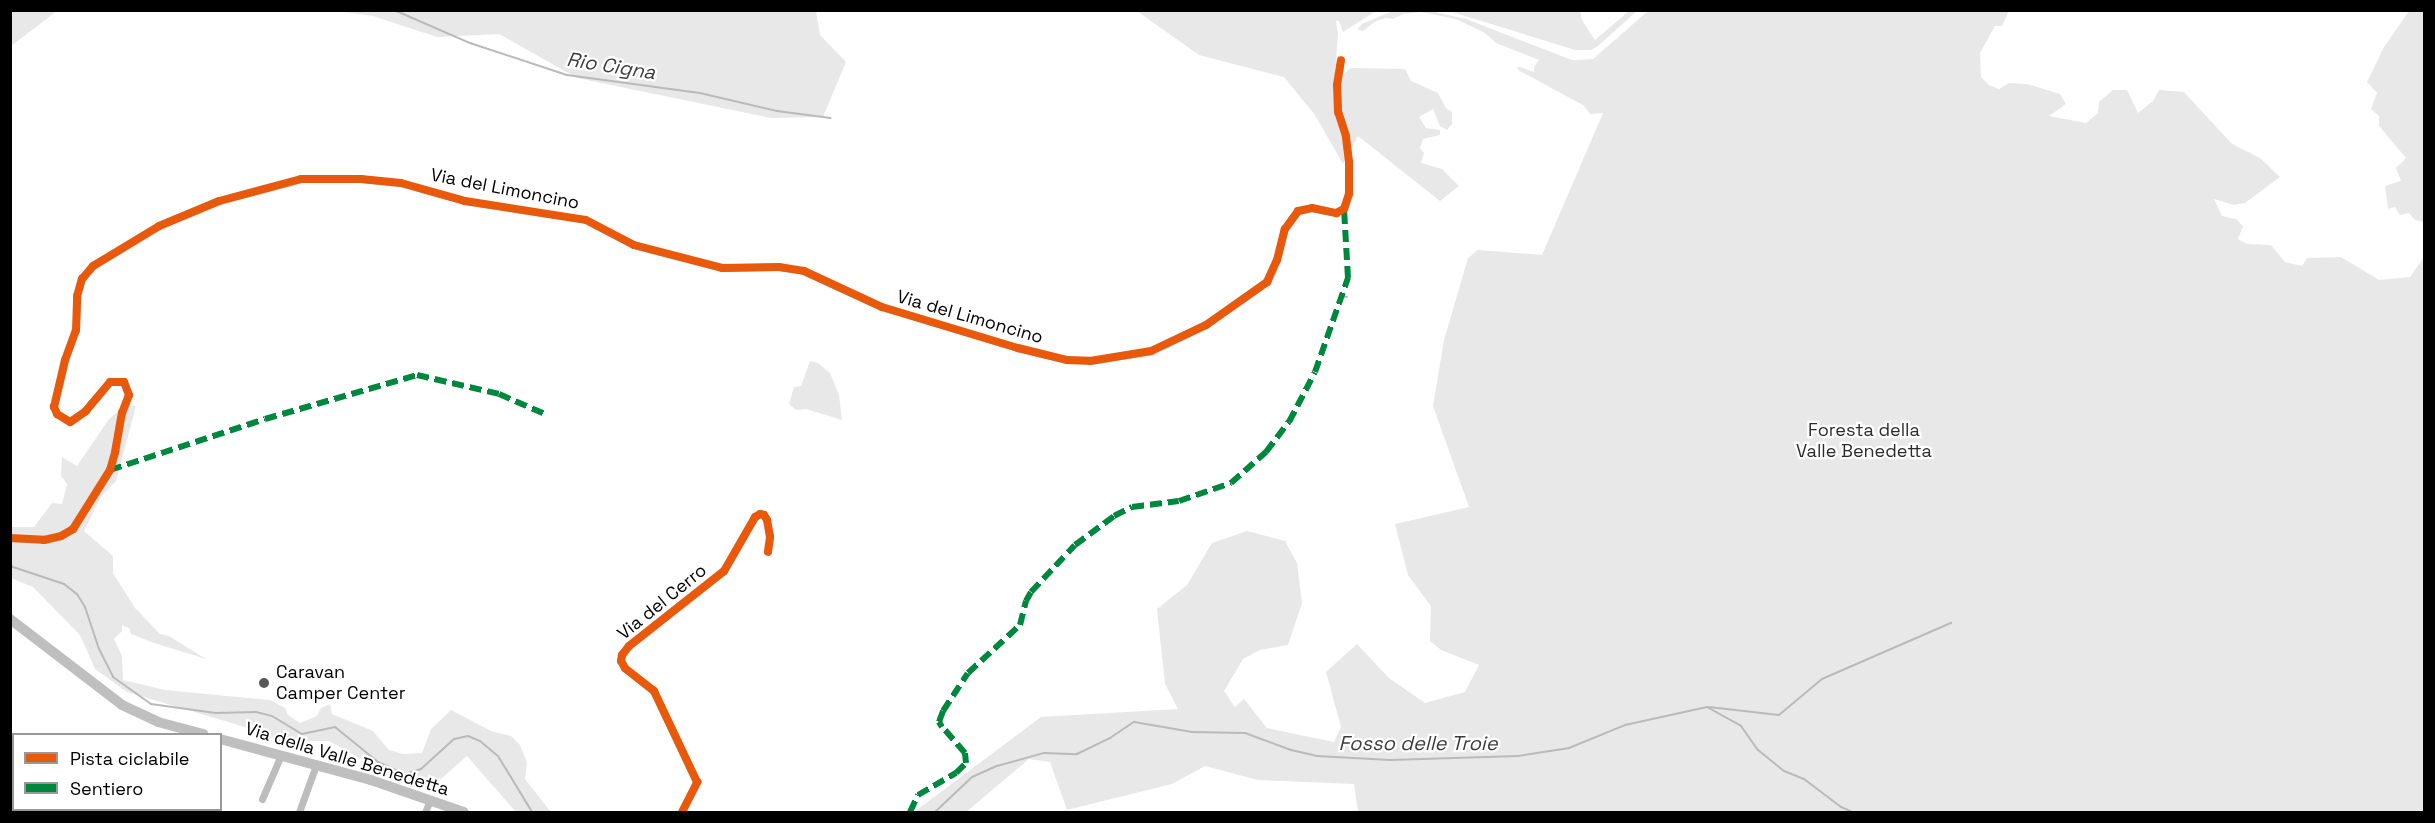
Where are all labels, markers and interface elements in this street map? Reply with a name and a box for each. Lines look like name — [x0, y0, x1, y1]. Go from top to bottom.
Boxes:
water label: Rio Cigna — [565, 47, 657, 85]
street label: Via del Limoncino — [429, 164, 581, 214]
street label: Via del Limoncino — [894, 286, 1046, 348]
park label: Foresta della Valle Benedetta — [1796, 420, 1932, 462]
street label: Via del Cerro — [613, 559, 711, 645]
place label: Caravan Camper Center — [276, 662, 405, 704]
marker: Caravan Camper Center — [257, 676, 271, 690]
street label: Via della Valle Benedetta — [242, 718, 452, 800]
water label: Fosso delle Troie — [1338, 731, 1498, 755]
legend — [12, 733, 222, 811]
text: Pista ciclabile — [70, 747, 189, 770]
text: Sentiero — [70, 777, 143, 800]

